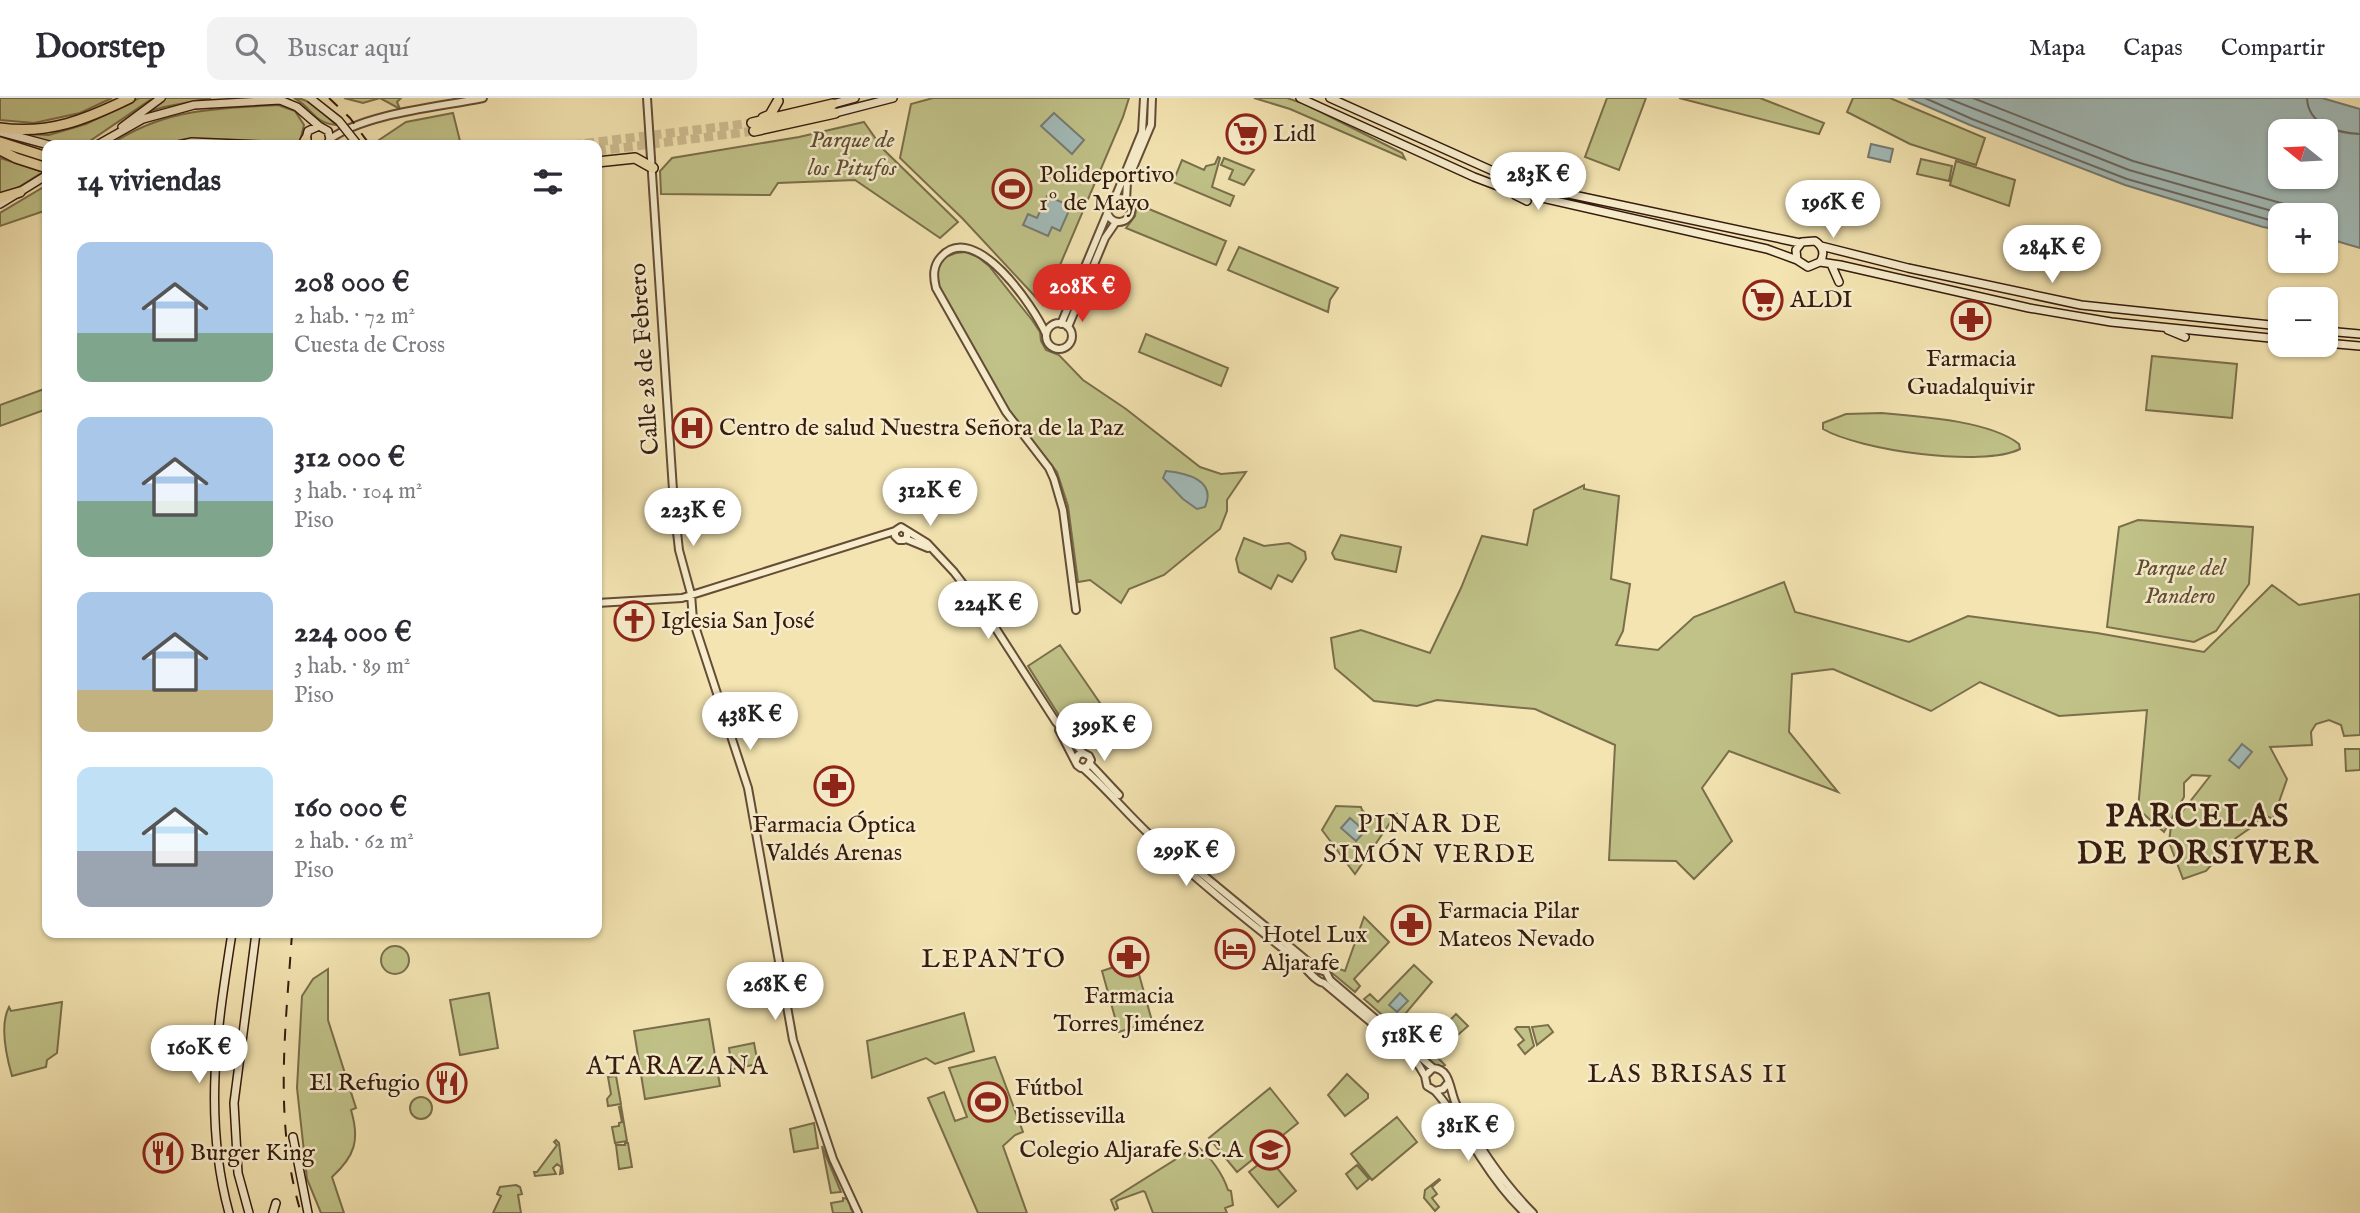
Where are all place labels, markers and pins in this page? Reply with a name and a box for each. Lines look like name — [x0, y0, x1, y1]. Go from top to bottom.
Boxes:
supermarket icon: Lidl — [1225, 113, 1267, 155]
place label: Lidl — [1273, 119, 1316, 150]
pin: 283K € — [1481, 152, 1595, 212]
place label: Polideportivo 1º de Mayo — [1039, 160, 1175, 219]
sports icon: Polideportivo 1º de Mayo — [991, 168, 1033, 210]
pin: 196K € — [1776, 180, 1890, 240]
pin: 284K € — [1995, 226, 2109, 285]
pin: 208K € — [1025, 264, 1139, 324]
supermarket icon: ALDI — [1742, 279, 1784, 321]
place label: ALDI — [1789, 285, 1853, 316]
pharmacy icon: Farmacia Guadalquivir — [1950, 299, 1992, 341]
place label: Farmacia Guadalquivir — [1907, 344, 2035, 403]
hospital icon: Centro de salud Nuestra Señora de la Paz — [671, 407, 713, 449]
place label: Centro de salud Nuestra Señora de la Paz — [719, 413, 1124, 444]
pin: 312K € — [873, 468, 987, 528]
pin: 223K € — [636, 489, 750, 548]
pin: 224K € — [931, 582, 1045, 641]
church icon: Iglesia San José — [613, 600, 655, 642]
place label: Iglesia San José — [661, 606, 815, 637]
pin: 438K € — [693, 692, 807, 752]
pin: 399K € — [1047, 704, 1161, 763]
pharmacy icon: Farmacia Óptica Valdés Arenas — [813, 765, 855, 807]
place label: Farmacia Óptica Valdés Arenas — [752, 810, 916, 869]
pin: 299K € — [1129, 828, 1243, 888]
place label: Farmacia Pilar Mateos Nevado — [1438, 896, 1595, 955]
pharmacy icon: Farmacia Pilar Mateos Nevado — [1390, 904, 1432, 946]
place label: Hotel Lux Aljarafe — [1261, 920, 1368, 979]
hotel icon: Hotel Lux Aljarafe — [1214, 928, 1256, 970]
pharmacy icon: Farmacia Torres Jiménez — [1108, 936, 1150, 978]
pin: 268K € — [718, 962, 832, 1022]
place label: Farmacia Torres Jiménez — [1054, 981, 1204, 1040]
pin: 518K € — [1355, 1014, 1469, 1073]
pin: 160K € — [142, 1026, 256, 1085]
restaurant icon: El Refugio — [426, 1062, 468, 1104]
place label: El Refugio — [309, 1068, 420, 1099]
place label: Fútbol Betissevilla — [1015, 1073, 1126, 1132]
sports icon: Fútbol Betissevilla — [967, 1081, 1009, 1123]
pin: 381K € — [1411, 1104, 1525, 1163]
school or university icon: Colegio Aljarafe S.C.A — [1249, 1129, 1291, 1171]
restaurant icon: Burger King — [142, 1132, 184, 1174]
place label: Colegio Aljarafe S.C.A — [1019, 1135, 1244, 1166]
place label: Burger King — [190, 1138, 316, 1169]

